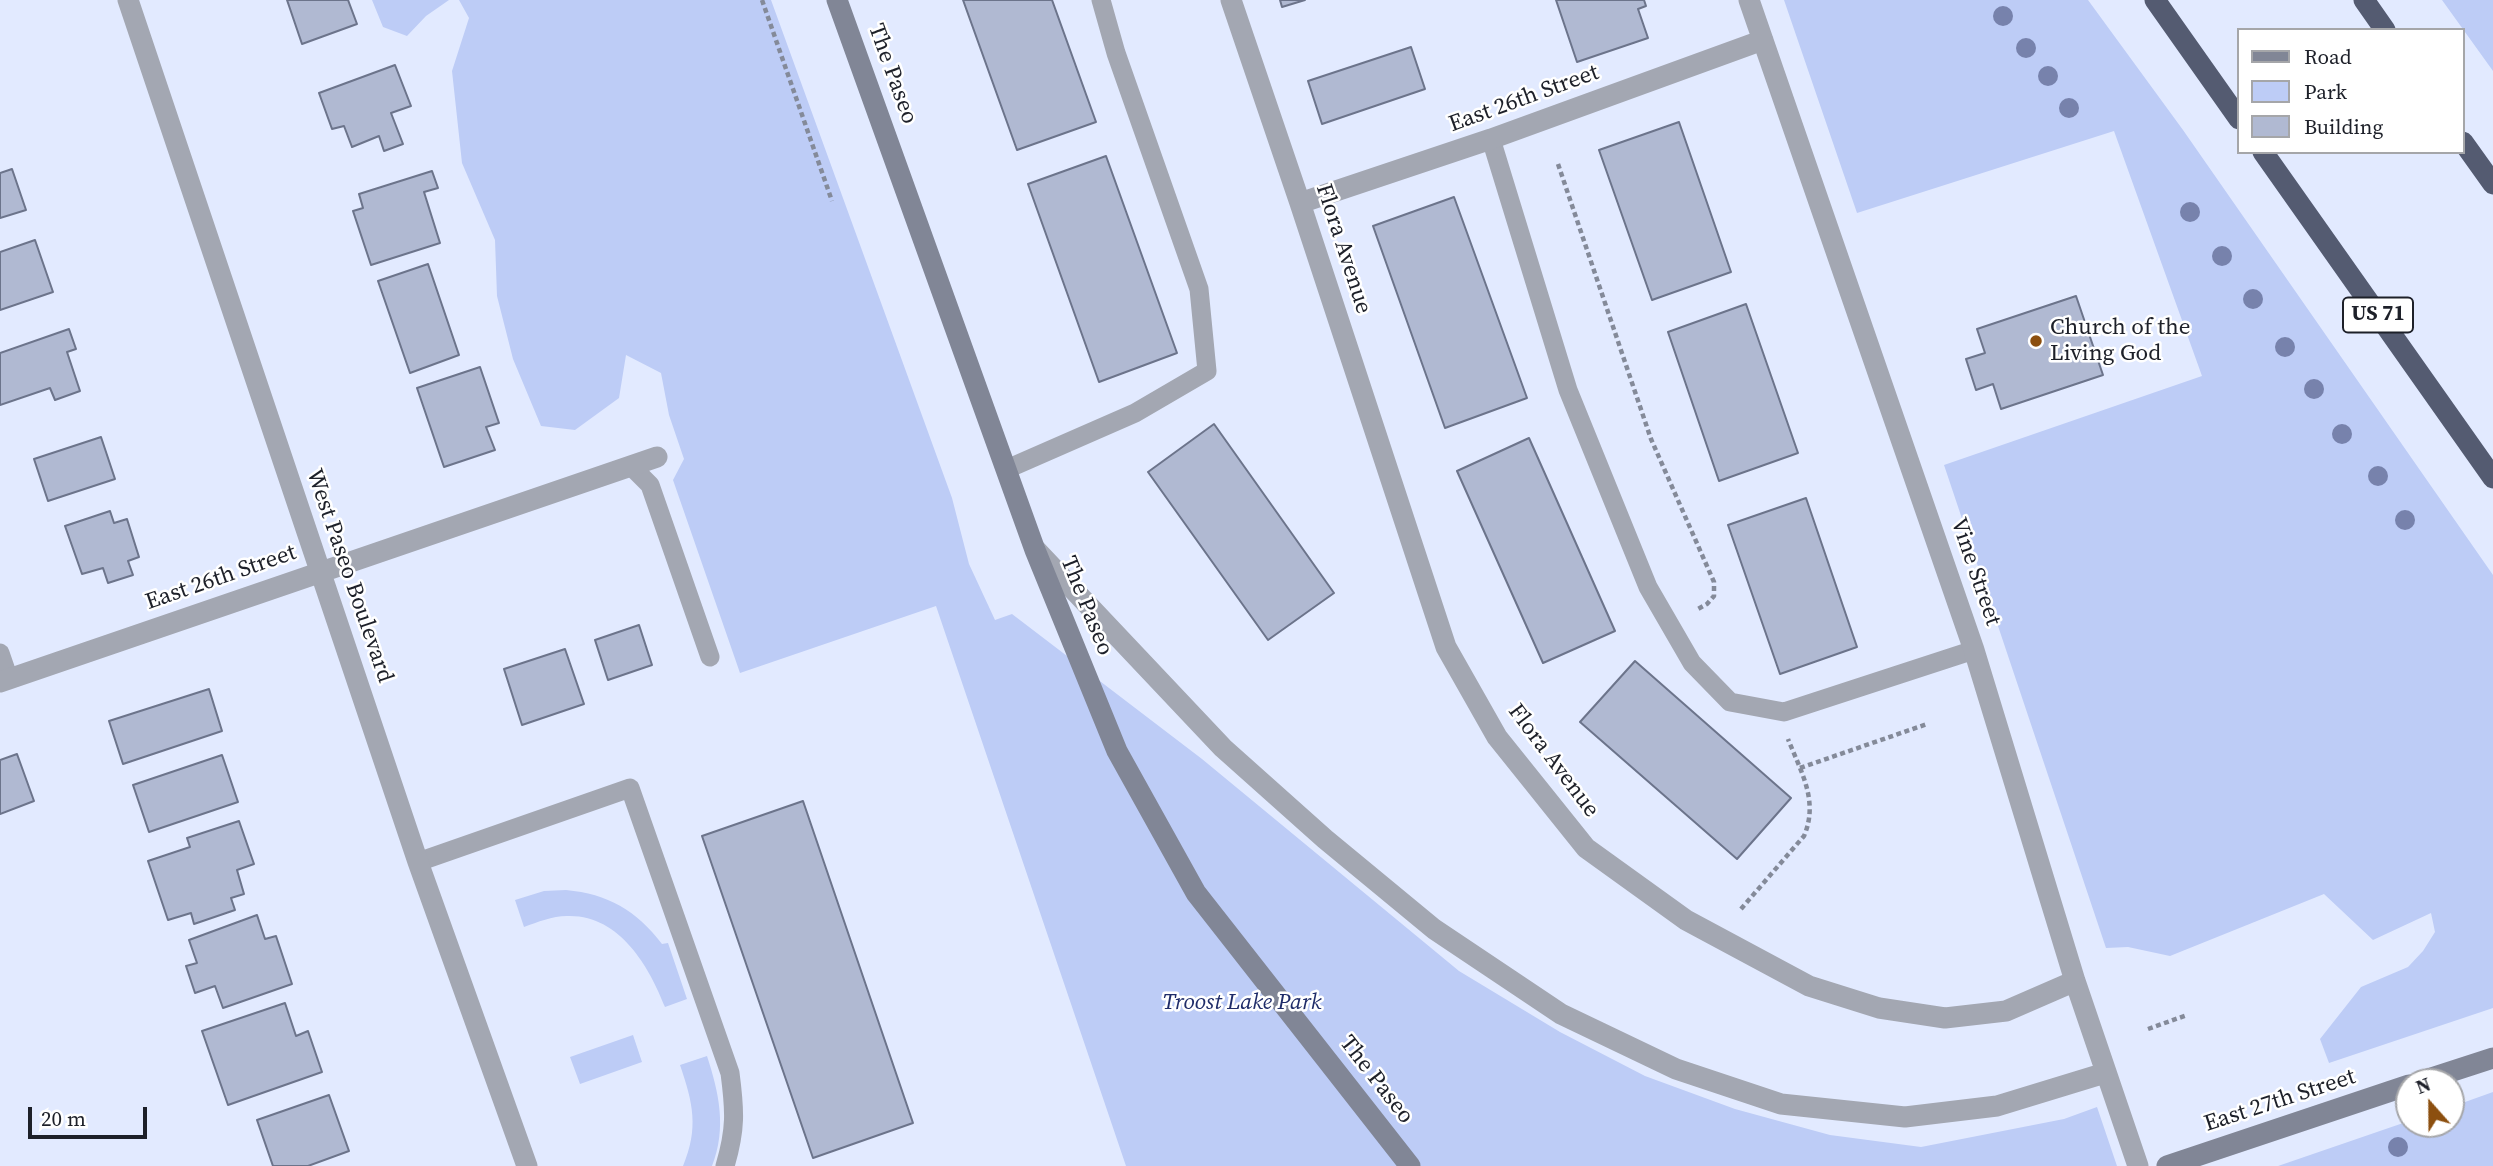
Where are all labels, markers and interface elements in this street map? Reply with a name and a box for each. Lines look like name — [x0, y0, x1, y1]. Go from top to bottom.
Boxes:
street label: The Paseo — [861, 20, 923, 128]
legend — [2238, 28, 2465, 154]
text: Road — [2304, 42, 2352, 71]
street label: East 26th Street — [1445, 59, 1603, 139]
text: Park — [2304, 77, 2347, 106]
text: Building — [2304, 112, 2383, 141]
street label: Flora Avenue — [1309, 181, 1377, 317]
road number: US 71 — [2343, 298, 2413, 332]
place label: Church of the Living God — [2050, 314, 2190, 368]
marker: Church of the Living God — [2028, 333, 2044, 349]
street label: West Paseo Boulevard — [299, 466, 399, 686]
street label: Vine Street — [1944, 514, 2006, 630]
street label: East 26th Street — [142, 539, 300, 617]
street label: The Paseo — [1054, 552, 1118, 660]
street label: Flora Avenue — [1501, 699, 1605, 823]
park label: Troost Lake Park — [1162, 989, 1322, 1017]
street label: The Paseo — [1333, 1030, 1419, 1130]
street label: East 27th Street — [2201, 1064, 2359, 1138]
north arrow — [2395, 1068, 2465, 1138]
text: N — [2412, 1071, 2434, 1100]
scale bar — [32, 1092, 150, 1136]
text: 20 m — [41, 1104, 86, 1133]

